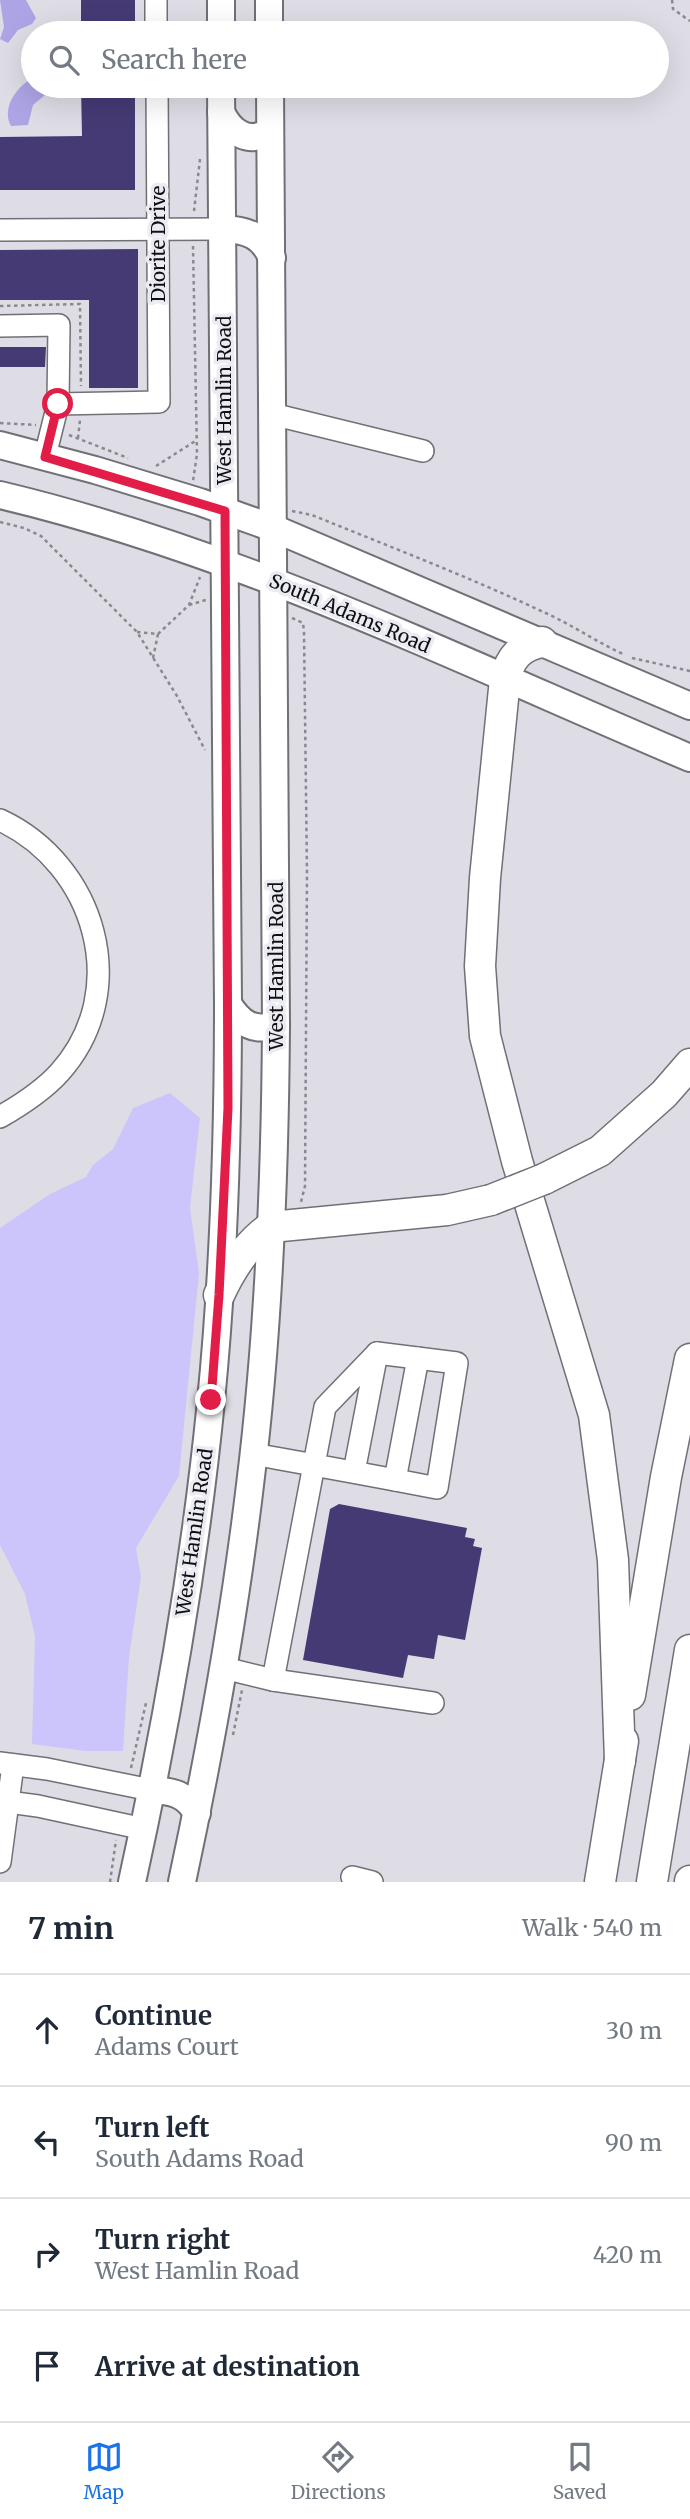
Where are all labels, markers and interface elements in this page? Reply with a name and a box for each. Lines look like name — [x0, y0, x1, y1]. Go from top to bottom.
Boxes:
search box — [21, 21, 669, 98]
icon: search — [45, 41, 83, 79]
text: Search here — [101, 43, 247, 76]
street label: Diorite Drive — [146, 186, 170, 302]
street label: West Hamlin Road — [212, 316, 236, 485]
route start — [42, 388, 73, 419]
street label: South Adams Road — [266, 568, 434, 658]
street label: West Hamlin Road — [264, 882, 288, 1051]
route end — [195, 1384, 226, 1415]
street label: West Hamlin Road — [170, 1447, 218, 1618]
text: 7 min — [28, 1909, 114, 1947]
text: Walk · 540 m — [522, 1913, 662, 1942]
text: Continue — [95, 1999, 212, 2032]
icon: ahead — [28, 2011, 66, 2049]
text: 30 m — [606, 2016, 662, 2045]
text: Adams Court — [95, 2032, 239, 2061]
text: Turn left — [95, 2111, 209, 2144]
icon: left — [28, 2123, 66, 2161]
text: 90 m — [605, 2128, 662, 2157]
text: South Adams Road — [95, 2144, 304, 2173]
text: Turn right — [95, 2223, 230, 2256]
icon: right — [28, 2235, 66, 2273]
text: 420 m — [593, 2240, 662, 2269]
text: West Hamlin Road — [95, 2256, 299, 2285]
icon: arrive — [28, 2347, 66, 2385]
text: Arrive at destination — [95, 2350, 360, 2383]
tab: Map — [83, 2438, 124, 2504]
tab: Directions — [291, 2438, 386, 2504]
tab: Saved — [553, 2438, 607, 2504]

